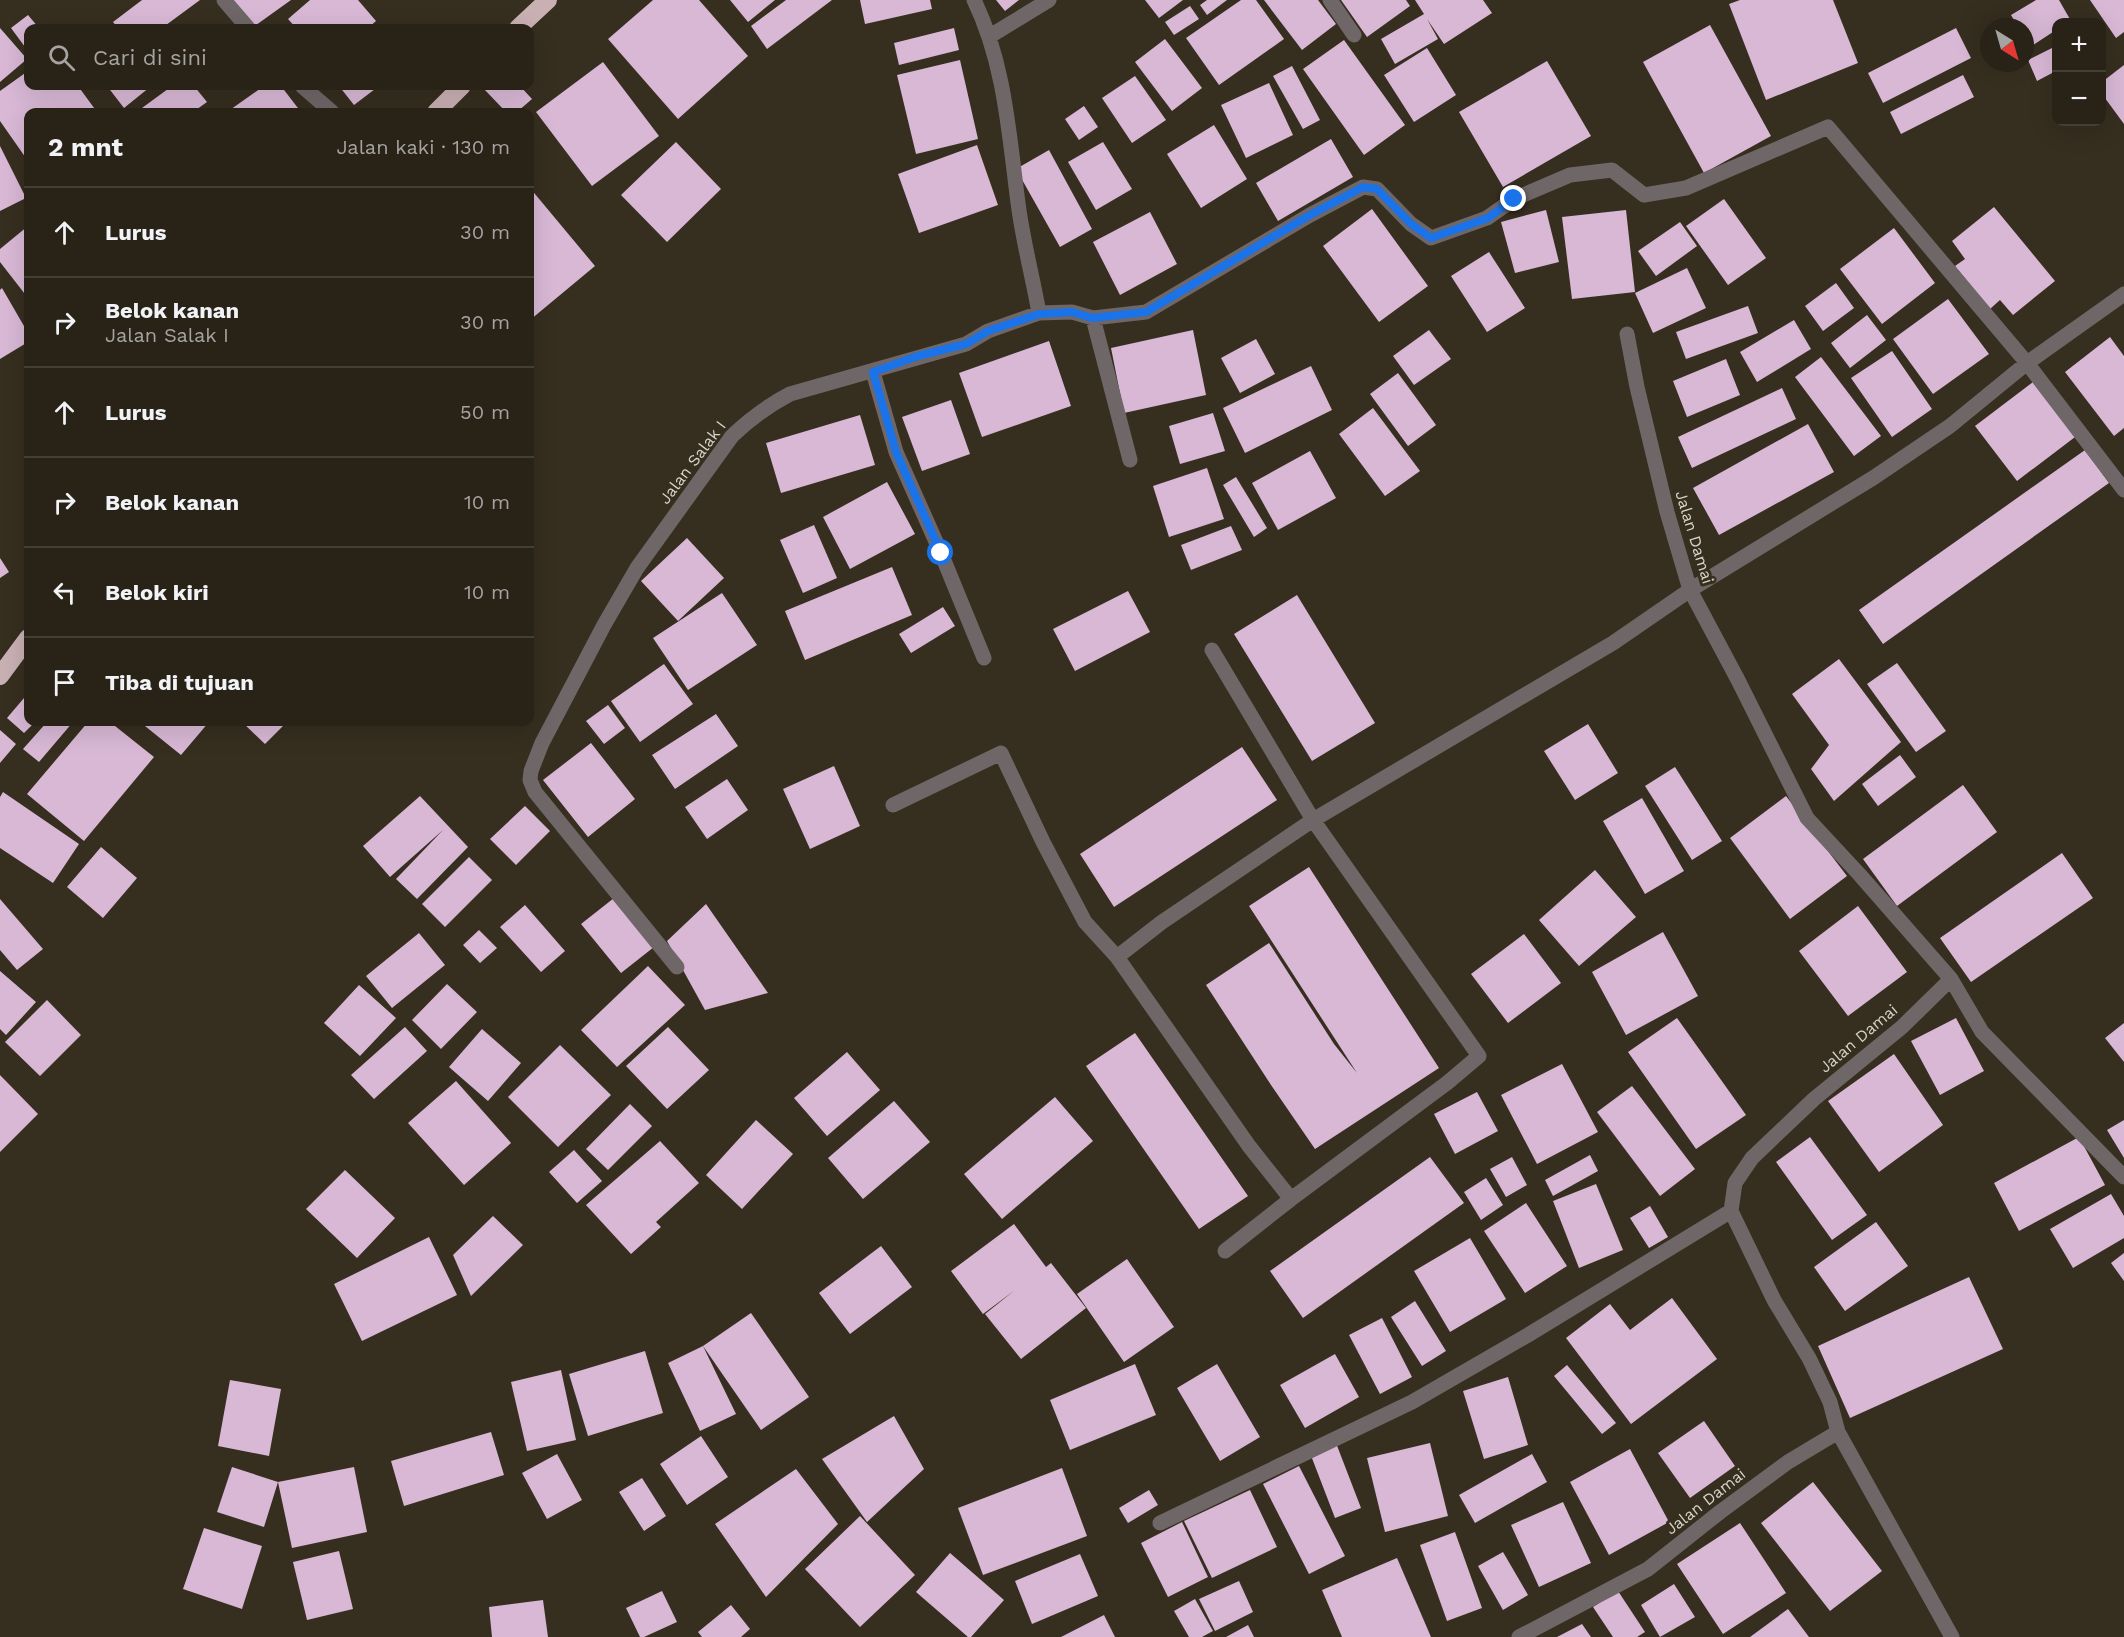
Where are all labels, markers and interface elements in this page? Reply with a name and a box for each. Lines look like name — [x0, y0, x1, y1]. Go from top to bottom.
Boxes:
north arrow — [1980, 18, 2034, 72]
map controls — [2052, 18, 2106, 126]
button: + — [2052, 18, 2106, 72]
search box — [24, 24, 534, 90]
icon: search — [45, 41, 78, 74]
text: Cari di sini — [93, 45, 207, 70]
button: − — [2052, 72, 2106, 126]
text: 2 mnt — [48, 132, 123, 162]
text: Jalan kaki · 130 m — [336, 135, 510, 159]
route end — [1500, 185, 1526, 211]
icon: ahead — [48, 216, 81, 249]
text: Lurus — [105, 220, 167, 245]
text: 30 m — [460, 220, 510, 244]
text: Belok kanan — [105, 298, 239, 323]
icon: right — [48, 306, 81, 339]
text: 30 m — [460, 310, 510, 334]
text: Jalan Salak I — [105, 323, 229, 347]
icon: ahead — [48, 396, 81, 429]
text: Lurus — [105, 400, 167, 425]
text: 50 m — [460, 400, 510, 424]
street label: Jalan Salak I — [655, 417, 730, 508]
icon: right — [48, 486, 81, 519]
street label: Jalan Damai — [1671, 488, 1718, 586]
text: Belok kanan — [105, 490, 239, 515]
text: 10 m — [464, 490, 510, 514]
route start — [927, 539, 953, 565]
icon: left — [48, 576, 81, 609]
text: Belok kiri — [105, 580, 209, 605]
text: 10 m — [464, 580, 510, 604]
icon: arrive — [48, 666, 81, 699]
text: Tiba di tujuan — [105, 670, 254, 695]
street label: Jalan Damai — [1815, 1000, 1901, 1077]
street label: Jalan Damai — [1662, 1464, 1749, 1539]

